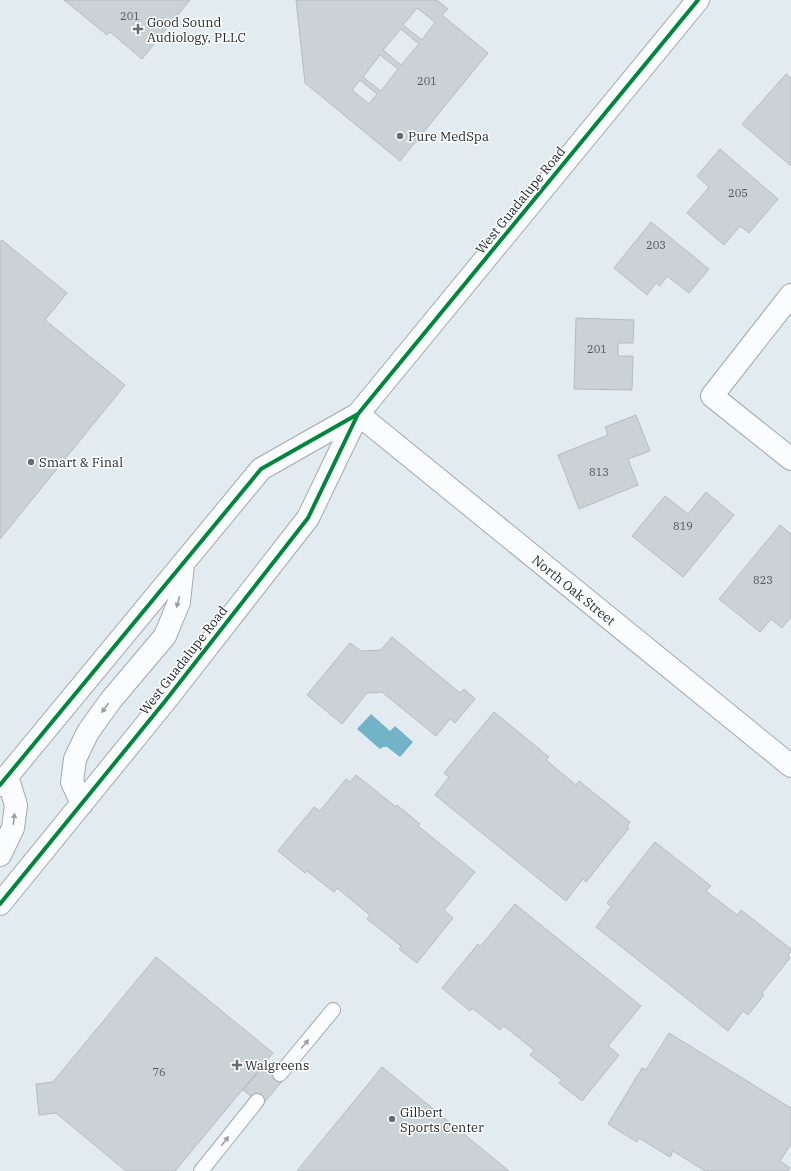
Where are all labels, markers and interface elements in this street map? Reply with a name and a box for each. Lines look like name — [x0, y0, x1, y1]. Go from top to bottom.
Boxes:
house number: 201 — [120, 9, 140, 23]
place label: Good Sound Audiology, PLLC — [147, 14, 246, 46]
marker: Good Sound Audiology, PLLC — [132, 23, 144, 35]
house number: 201 — [417, 74, 437, 88]
place label: Pure MedSpa — [408, 128, 489, 145]
marker: Pure MedSpa — [395, 131, 405, 141]
street label: West Guadalupe Road — [472, 143, 569, 257]
house number: 205 — [728, 186, 748, 200]
house number: 203 — [646, 238, 666, 252]
house number: 201 — [587, 342, 607, 356]
place label: Smart & Final — [39, 454, 123, 471]
marker: Smart & Final — [26, 457, 36, 467]
house number: 813 — [589, 465, 609, 479]
house number: 819 — [673, 519, 693, 533]
street label: North Oak Street — [528, 552, 619, 630]
house number: 823 — [753, 573, 773, 587]
one-way arrow — [174, 596, 180, 608]
street label: West Guadalupe Road — [136, 602, 231, 718]
one-way arrow — [101, 703, 109, 714]
one-way arrow — [11, 813, 17, 825]
one-way arrow — [300, 1039, 309, 1049]
place label: Walgreens — [245, 1057, 309, 1074]
marker: Walgreens — [232, 1060, 242, 1070]
house number: 76 — [152, 1065, 166, 1079]
place label: Gilbert Sports Center — [400, 1104, 484, 1136]
marker: Gilbert Sports Center — [387, 1114, 397, 1124]
one-way arrow — [221, 1135, 230, 1146]

